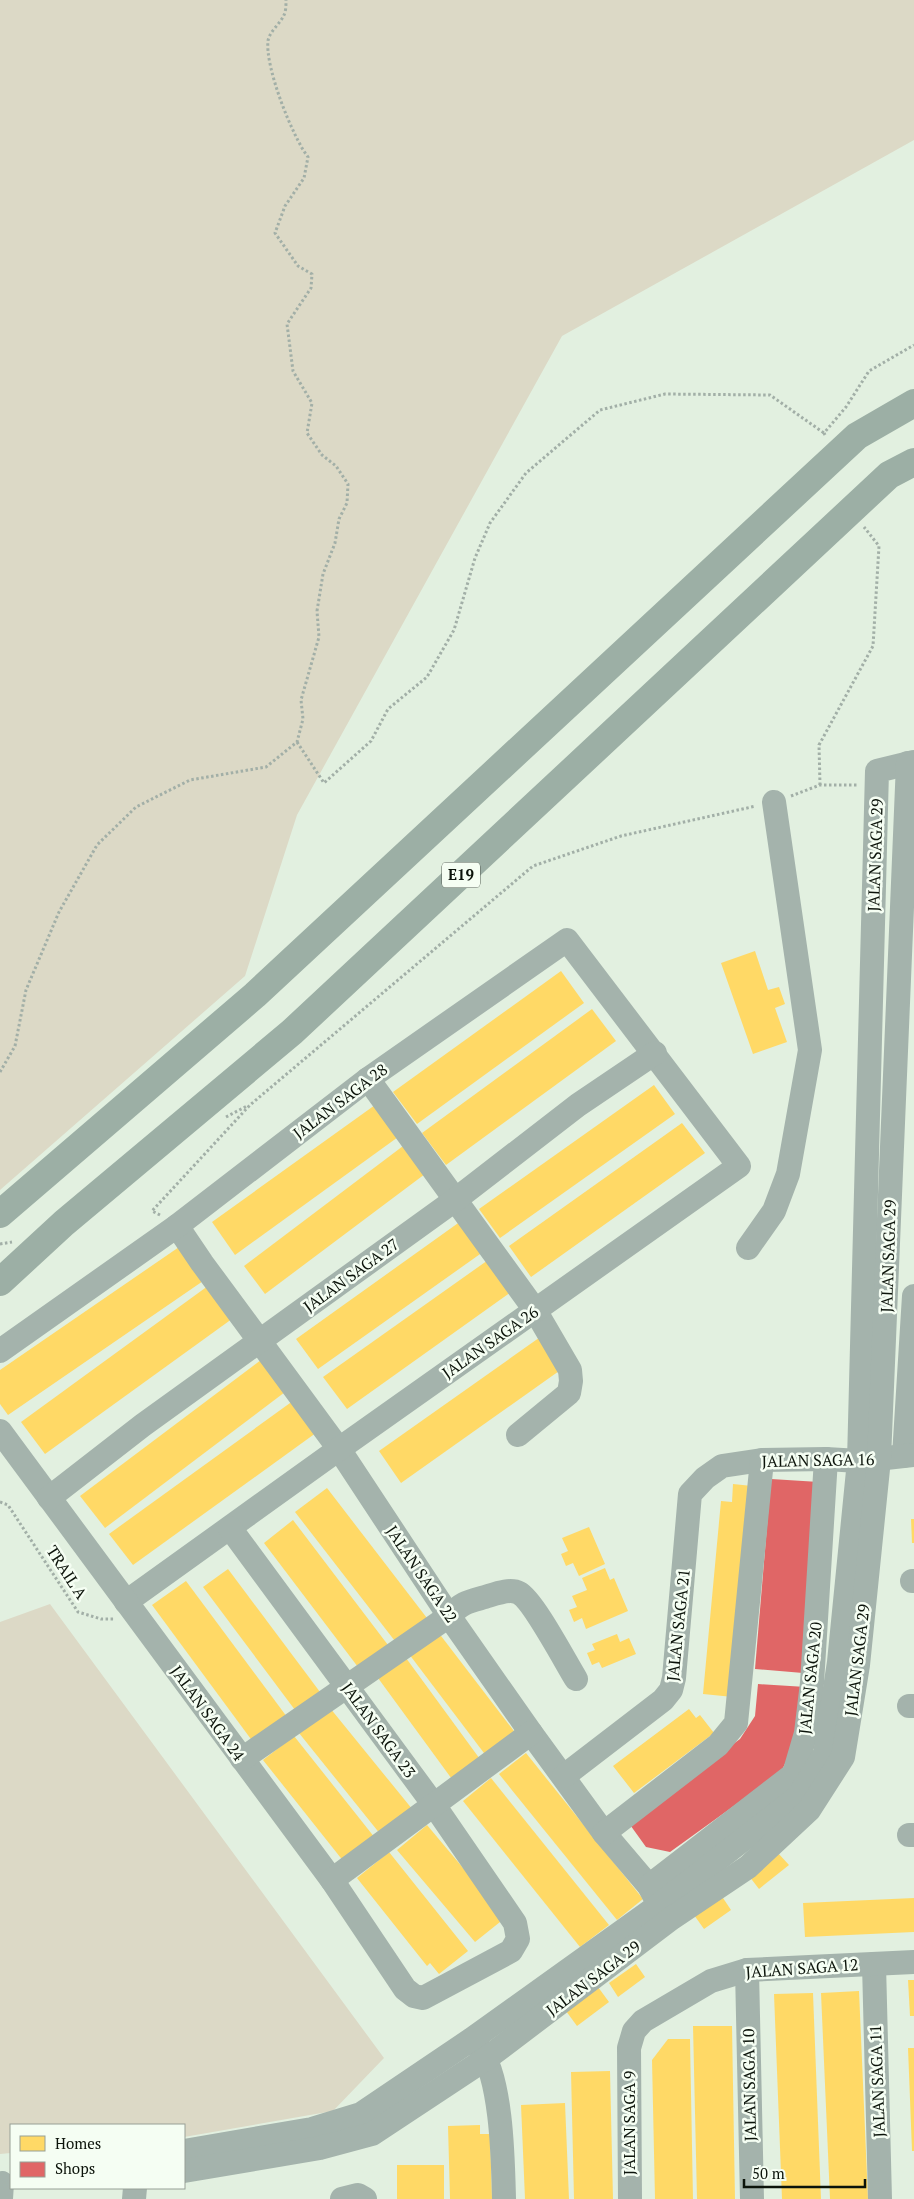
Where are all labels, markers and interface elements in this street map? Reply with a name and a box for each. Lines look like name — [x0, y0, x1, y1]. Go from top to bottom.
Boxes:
street label: JALAN SAGA 29 — [862, 798, 888, 912]
road number: E19 — [442, 862, 480, 888]
street label: JALAN SAGA 28 — [288, 1058, 392, 1144]
street label: JALAN SAGA 29 — [875, 1199, 901, 1313]
street label: JALAN SAGA 27 — [299, 1233, 403, 1317]
street label: JALAN SAGA 26 — [437, 1300, 543, 1383]
street label: JALAN SAGA 16 — [761, 1448, 875, 1472]
street label: JALAN SAGA 22 — [381, 1521, 463, 1627]
street label: TRAIL A — [41, 1541, 93, 1603]
street label: JALAN SAGA 21 — [661, 1568, 695, 1682]
street label: JALAN SAGA 29 — [839, 1603, 875, 1717]
street label: JALAN SAGA 20 — [793, 1621, 827, 1735]
street label: JALAN SAGA 24 — [166, 1661, 250, 1766]
street label: JALAN SAGA 23 — [337, 1678, 421, 1782]
street label: JALAN SAGA 29 — [541, 1935, 645, 2021]
street label: JALAN SAGA 12 — [745, 1953, 859, 1983]
street label: JALAN SAGA 11 — [864, 2024, 890, 2138]
street label: JALAN SAGA 10 — [737, 2028, 761, 2142]
street label: JALAN SAGA 9 — [618, 2071, 640, 2175]
legend — [10, 2124, 185, 2189]
text: Homes — [55, 2133, 101, 2153]
scale bar — [744, 2156, 865, 2188]
text: Shops — [55, 2158, 95, 2178]
text: 50 m — [752, 2163, 785, 2183]

